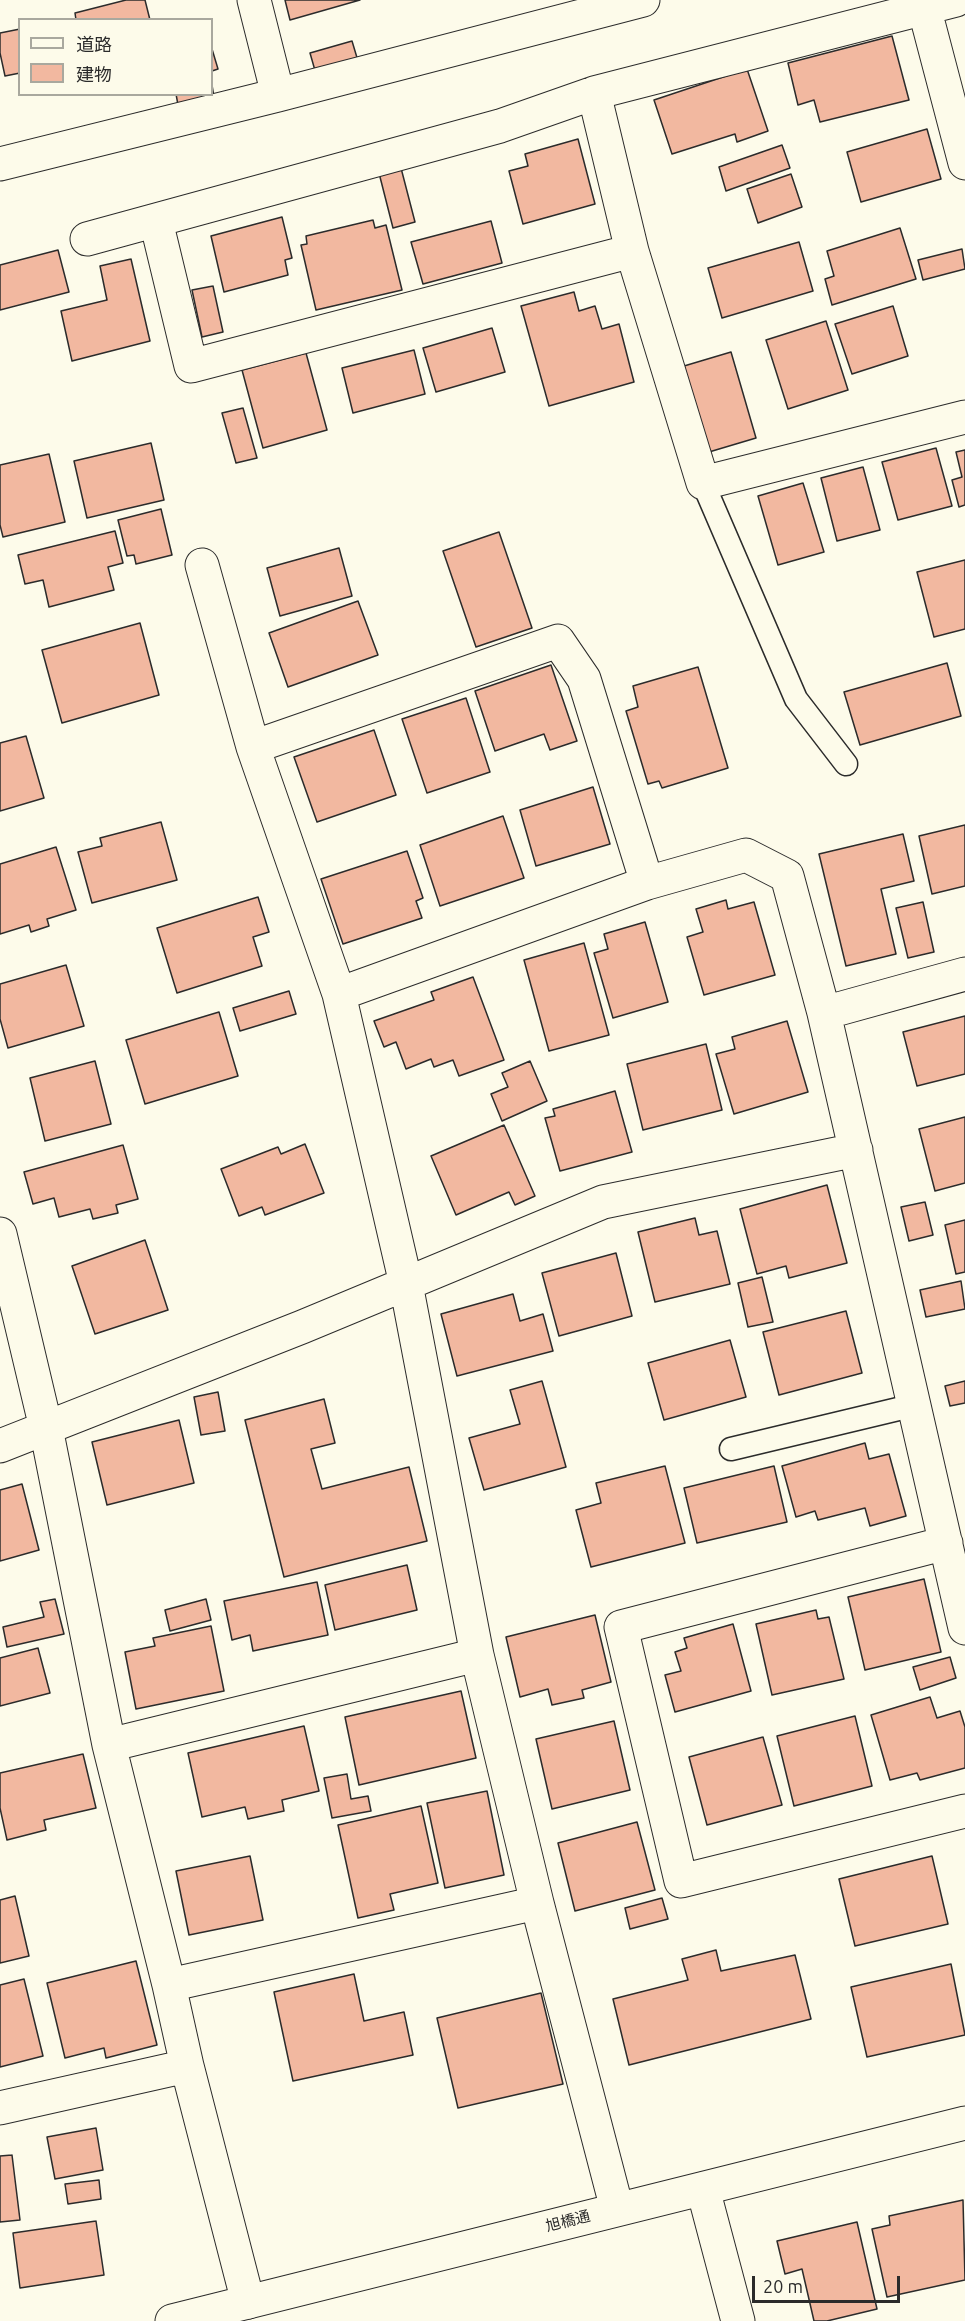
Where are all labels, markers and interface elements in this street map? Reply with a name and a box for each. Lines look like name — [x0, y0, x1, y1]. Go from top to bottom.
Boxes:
legend — [18, 18, 213, 96]
text: 道路 — [76, 34, 112, 54]
text: 建物 — [76, 64, 112, 84]
street label: 旭橋通 — [544, 2207, 592, 2235]
scale bar — [755, 2264, 904, 2302]
text: 20 m — [763, 2276, 803, 2296]

